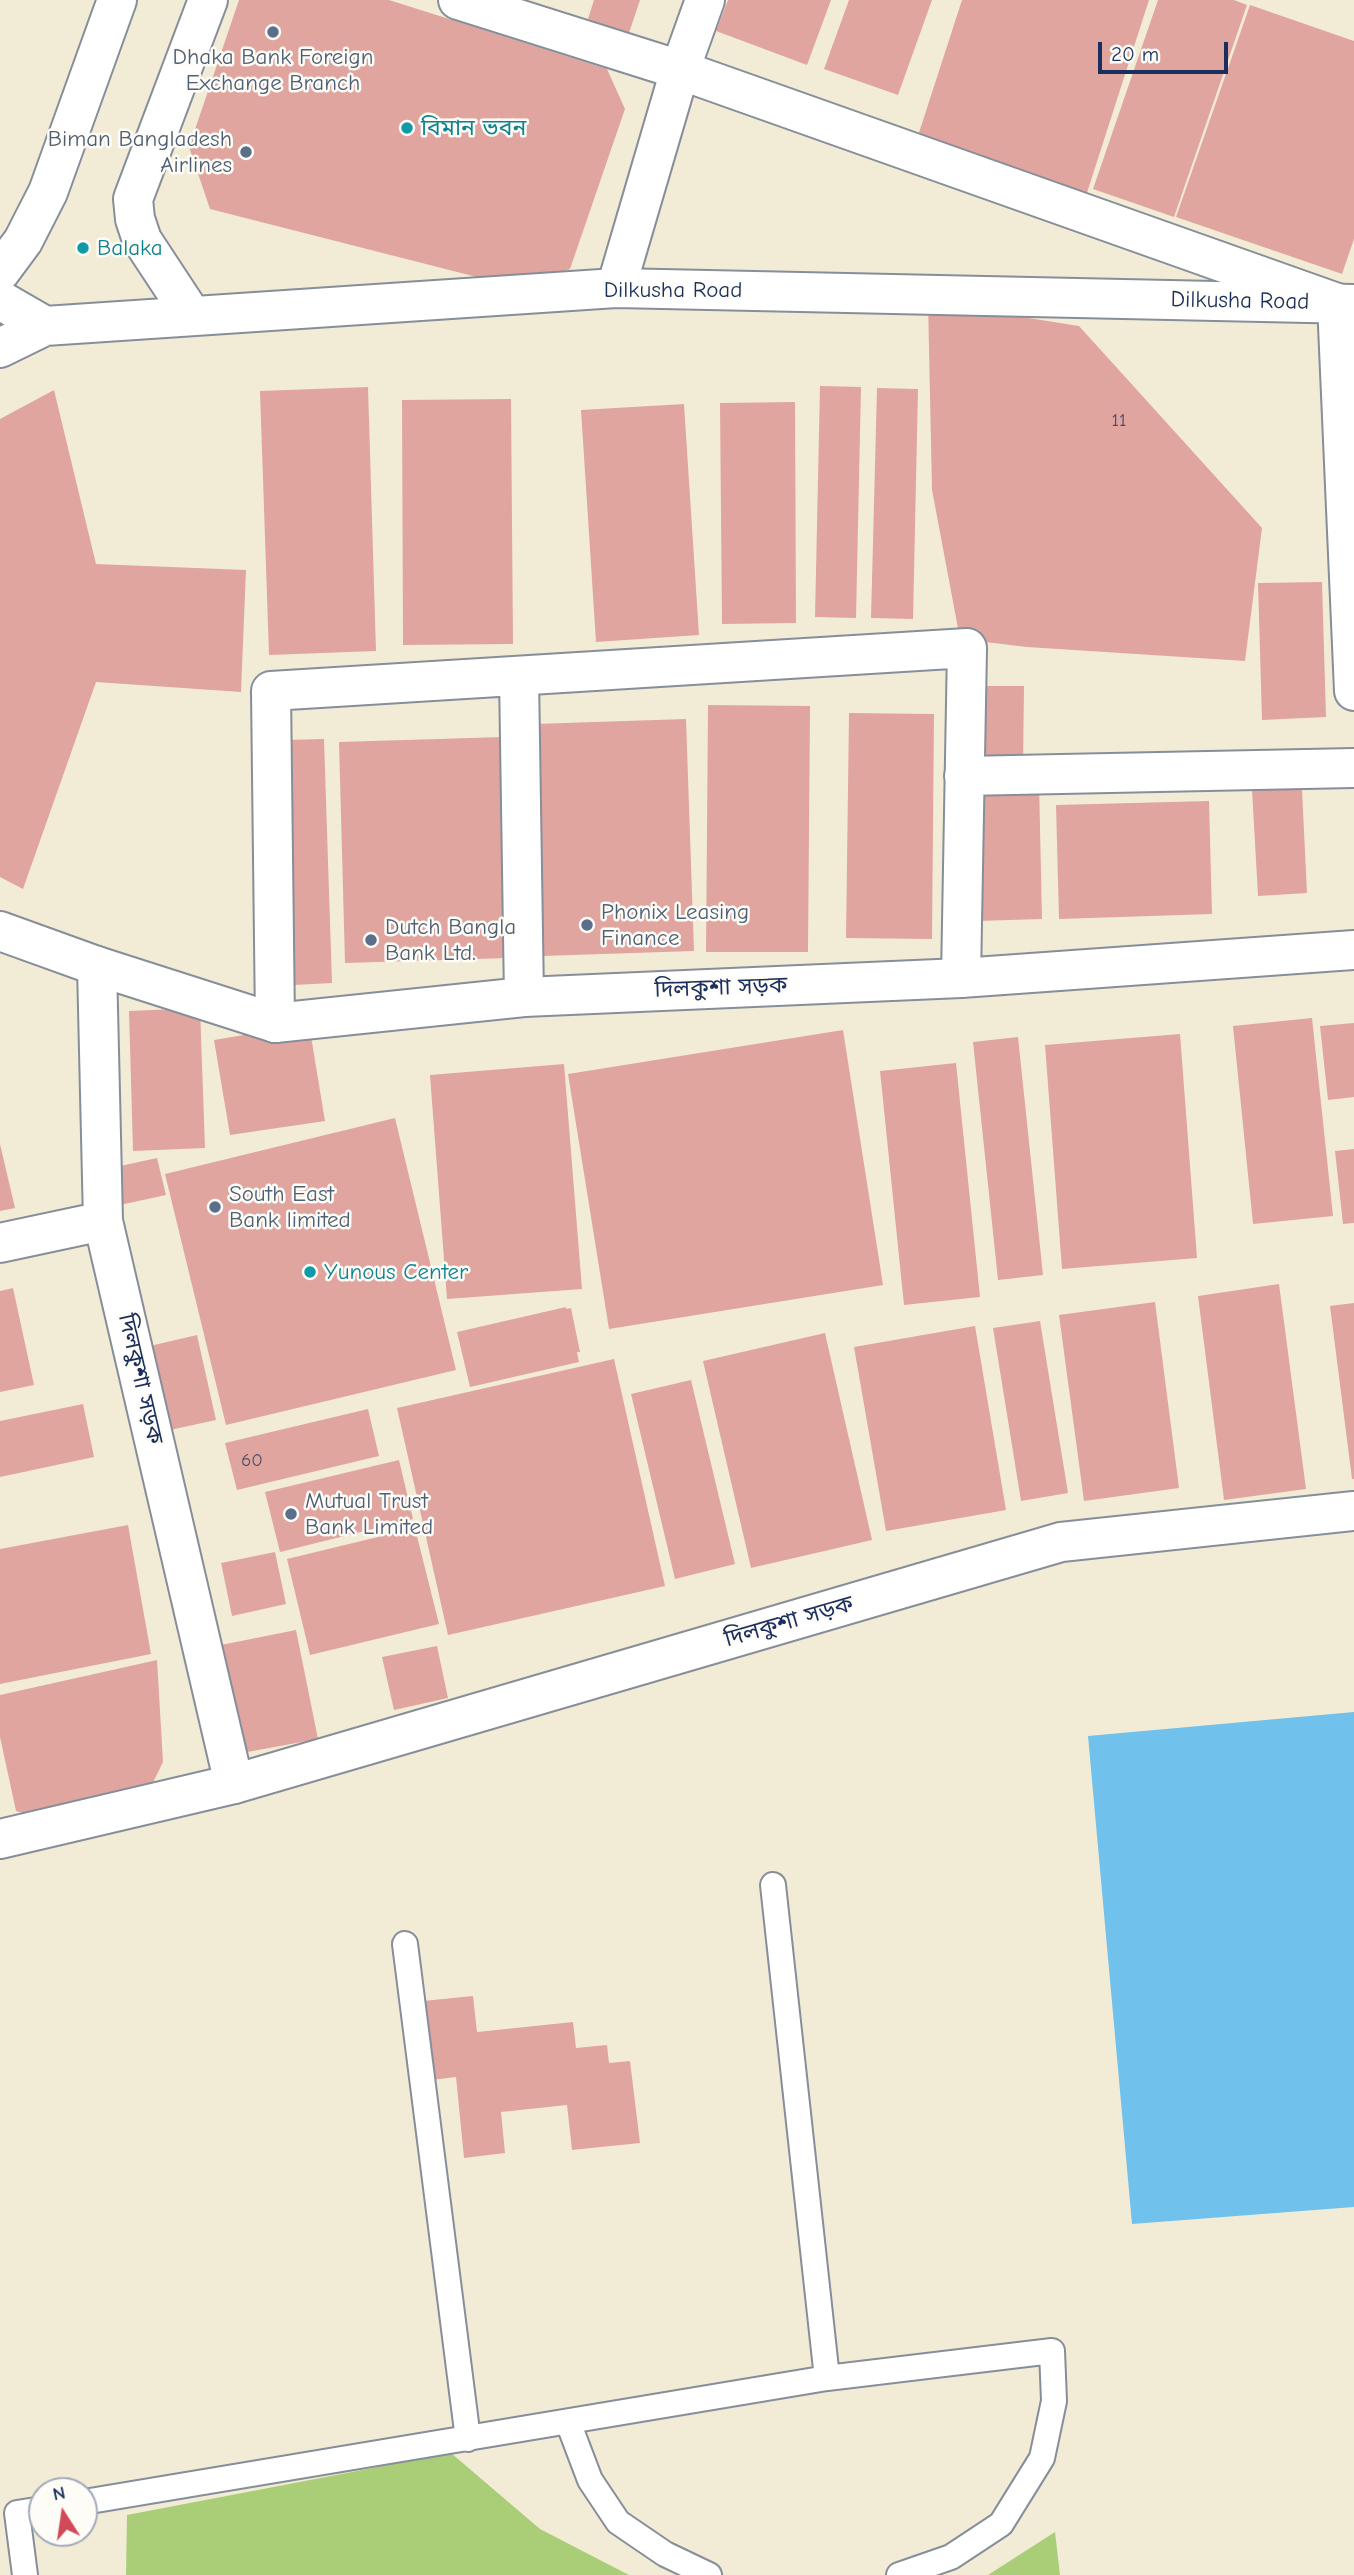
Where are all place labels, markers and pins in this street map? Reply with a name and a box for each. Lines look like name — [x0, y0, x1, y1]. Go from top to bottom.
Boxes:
marker: Dhaka Bank Foreign Exchange Branch — [265, 24, 281, 40]
place label: Dhaka Bank Foreign Exchange Branch — [173, 43, 373, 97]
place label: বিমান ভবন — [421, 114, 526, 142]
marker: বিমান ভবন — [399, 120, 415, 136]
place label: Biman Bangladesh Airlines — [48, 125, 232, 179]
marker: Biman Bangladesh Airlines — [238, 144, 254, 160]
place label: Balaka — [97, 234, 163, 262]
marker: Balaka — [75, 240, 91, 256]
place label: Phonix Leasing Finance — [601, 898, 749, 952]
place label: Dutch Bangla Bank Ltd. — [385, 913, 516, 967]
marker: Phonix Leasing Finance — [579, 917, 595, 933]
marker: Dutch Bangla Bank Ltd. — [363, 932, 379, 948]
place label: South East Bank limited — [229, 1180, 351, 1234]
marker: South East Bank limited — [207, 1199, 223, 1215]
place label: Yunous Center — [324, 1258, 468, 1286]
marker: Yunous Center — [302, 1264, 318, 1280]
place label: Mutual Trust Bank Limited — [305, 1487, 433, 1541]
marker: Mutual Trust Bank Limited — [283, 1506, 299, 1522]

